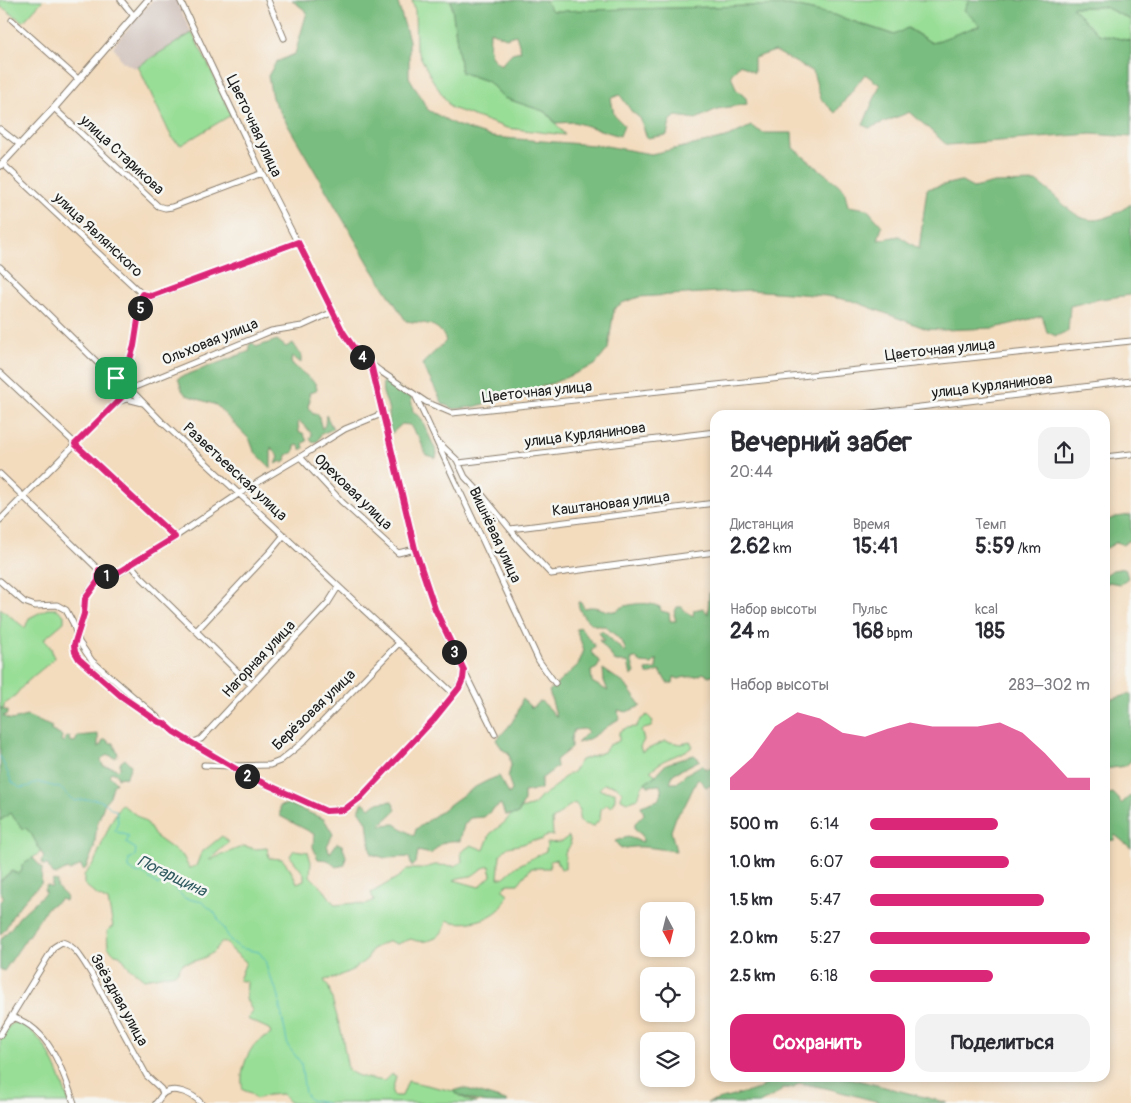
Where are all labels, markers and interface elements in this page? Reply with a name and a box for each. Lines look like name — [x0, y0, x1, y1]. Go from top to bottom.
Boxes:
street label: Цветочная улица — [222, 72, 286, 180]
street label: улица Старикова — [75, 110, 168, 199]
street label: улица Являнского — [48, 188, 147, 281]
pin: 5 — [128, 296, 152, 320]
text: 5 — [137, 300, 144, 317]
street label: Ольховая улица — [159, 314, 261, 370]
street label: Цветочная улица — [884, 335, 996, 365]
pin: 4 — [350, 344, 374, 370]
text: 4 — [358, 349, 367, 366]
pin — [95, 357, 137, 399]
icon: arrive — [102, 364, 130, 392]
street label: улица Курлянинова — [929, 369, 1054, 403]
street label: Цветочная улица — [481, 377, 593, 407]
street label: улица Курлянинова — [522, 418, 647, 452]
street label: Разветьевская улица — [179, 419, 291, 525]
text: Вечерний забег — [730, 425, 912, 460]
button: share — [1038, 427, 1090, 479]
street label: Ореховая улица — [310, 450, 396, 534]
text: 20:44 — [730, 462, 773, 482]
street label: Вишнёвая улица — [465, 484, 525, 586]
street label: Каштановая улица — [551, 487, 671, 521]
text: Дистанция — [730, 516, 794, 533]
text: Время — [853, 516, 890, 533]
text: Темп — [975, 516, 1006, 533]
text: 2.62 — [730, 533, 770, 560]
text: 15:41 — [853, 533, 898, 560]
text: 5:59 — [975, 533, 1015, 560]
text: km — [770, 540, 792, 557]
text: /km — [1015, 540, 1041, 557]
pin: 1 — [94, 564, 118, 588]
text: 1 — [104, 568, 109, 585]
text: Набор высоты — [730, 601, 817, 618]
text: Пульс — [853, 601, 888, 618]
text: kcal — [975, 601, 998, 618]
street label: Нагорная улица — [218, 616, 300, 702]
text: 24 — [730, 618, 754, 645]
text: 168 — [853, 618, 884, 645]
text: 185 — [975, 618, 1006, 645]
text: m — [754, 625, 769, 642]
text: bpm — [884, 625, 913, 642]
pin: 3 — [442, 640, 466, 664]
text: 3 — [451, 644, 458, 661]
street label: Берёзовая улица — [268, 665, 360, 755]
text: Набор высоты — [730, 675, 829, 695]
text: 283–302 m — [1008, 675, 1090, 695]
pin: 2 — [234, 764, 260, 788]
text: 2 — [244, 768, 251, 785]
text: 500 m — [730, 814, 778, 834]
text: 6:14 — [810, 814, 839, 834]
water label: Погарщина — [134, 851, 211, 902]
text: 1.0 km — [730, 852, 775, 872]
text: 6:07 — [810, 852, 843, 872]
text: 1.5 km — [730, 890, 773, 910]
text: 5:47 — [810, 890, 841, 910]
north arrow — [640, 902, 695, 958]
map controls — [640, 902, 695, 1087]
text: 2.0 km — [730, 928, 778, 948]
text: 5:27 — [810, 928, 840, 948]
street label: Звёздная улица — [86, 950, 152, 1050]
text: 2.5 km — [730, 966, 775, 986]
text: 6:18 — [810, 966, 838, 986]
button: locate — [640, 967, 695, 1022]
button: Сохранить — [730, 1014, 905, 1072]
button: Поделиться — [915, 1014, 1090, 1072]
button: layers — [640, 1032, 695, 1087]

